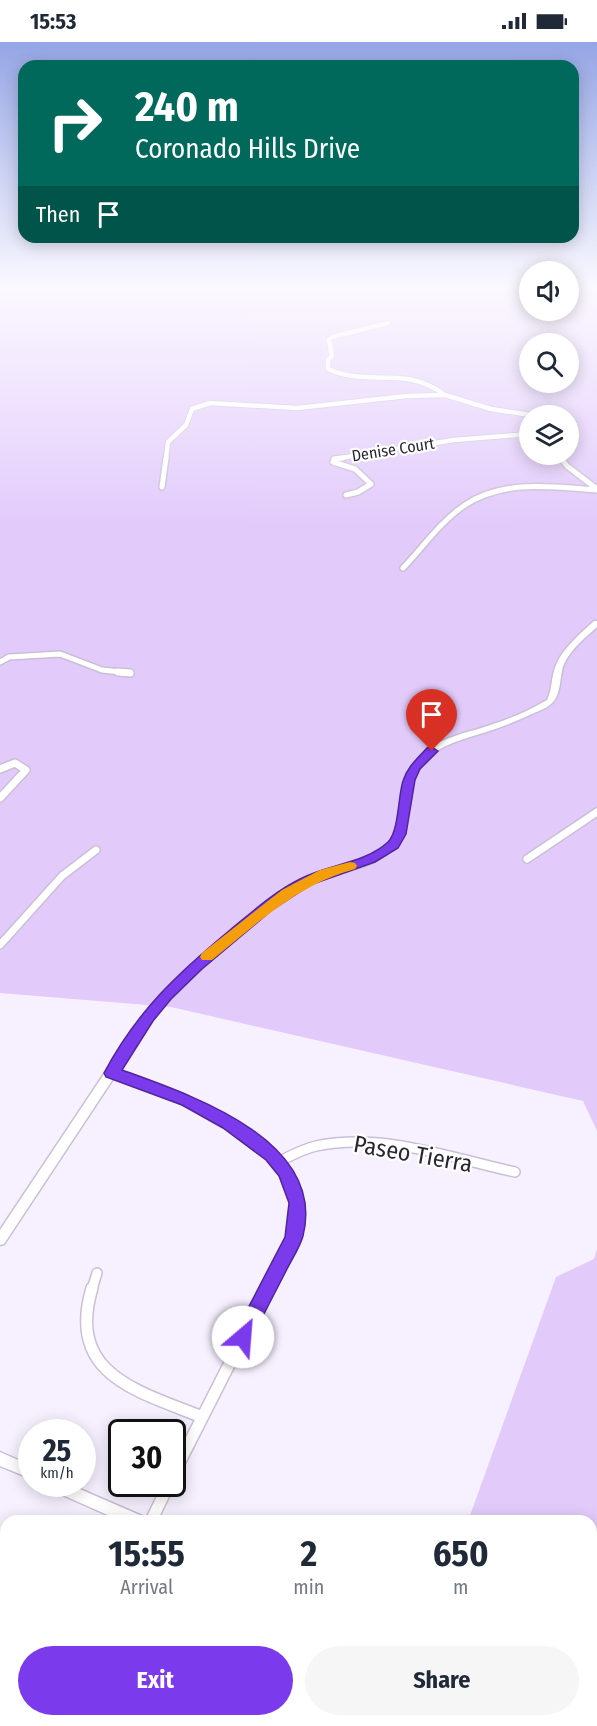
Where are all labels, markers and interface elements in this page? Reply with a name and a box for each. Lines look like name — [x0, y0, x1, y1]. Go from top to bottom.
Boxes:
text: 15:53 — [30, 8, 76, 35]
text: 240 m — [135, 82, 239, 132]
icon: right — [36, 84, 114, 162]
text: Coronado Hills Drive — [135, 133, 360, 165]
icon: arrive — [92, 198, 125, 231]
text: Then — [36, 201, 80, 228]
map controls — [519, 261, 579, 465]
button: sound — [519, 261, 579, 321]
button: search — [519, 333, 579, 393]
button: layers — [519, 405, 579, 465]
street label: Denise Court — [350, 433, 437, 465]
pin — [406, 689, 457, 751]
icon: arrive — [415, 698, 448, 731]
street label: Paseo Tierra — [351, 1130, 475, 1178]
position arrow — [211, 1305, 275, 1369]
speed limit sign: 30 — [108, 1419, 186, 1497]
text: 25 — [43, 1433, 71, 1469]
text: km/h — [40, 1464, 74, 1482]
text: 15:55 — [108, 1532, 185, 1576]
text: 2 — [300, 1532, 317, 1576]
text: 650 — [433, 1532, 489, 1576]
text: Arrival — [120, 1575, 173, 1599]
text: min — [293, 1575, 324, 1599]
text: m — [453, 1575, 468, 1599]
button: Exit — [18, 1646, 293, 1715]
button: Share — [305, 1646, 579, 1715]

